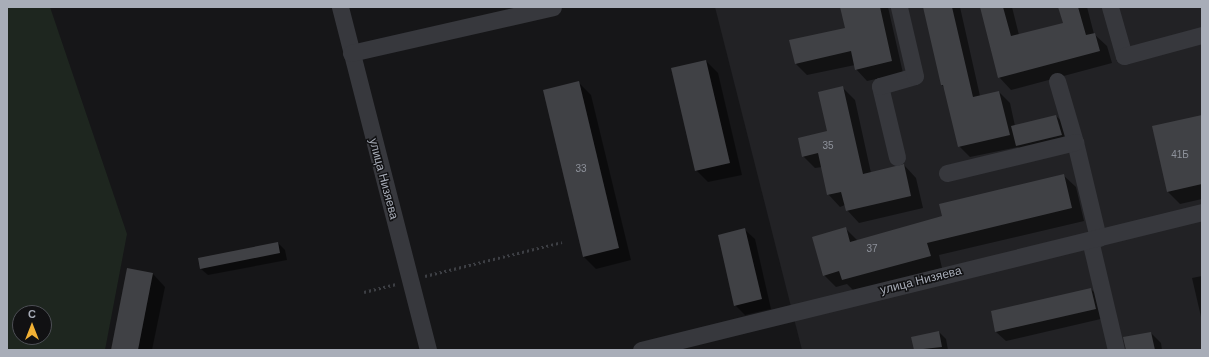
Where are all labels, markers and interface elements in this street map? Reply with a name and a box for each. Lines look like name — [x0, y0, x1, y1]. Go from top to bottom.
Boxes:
street label: улица Низяева — [365, 137, 401, 221]
house number: 35 — [822, 140, 834, 152]
house number: 41Б — [1171, 149, 1189, 161]
house number: 33 — [575, 163, 587, 175]
house number: 37 — [866, 243, 878, 255]
street label: улица Низяева — [879, 264, 963, 298]
north arrow — [12, 305, 52, 345]
text: С — [28, 308, 36, 320]

